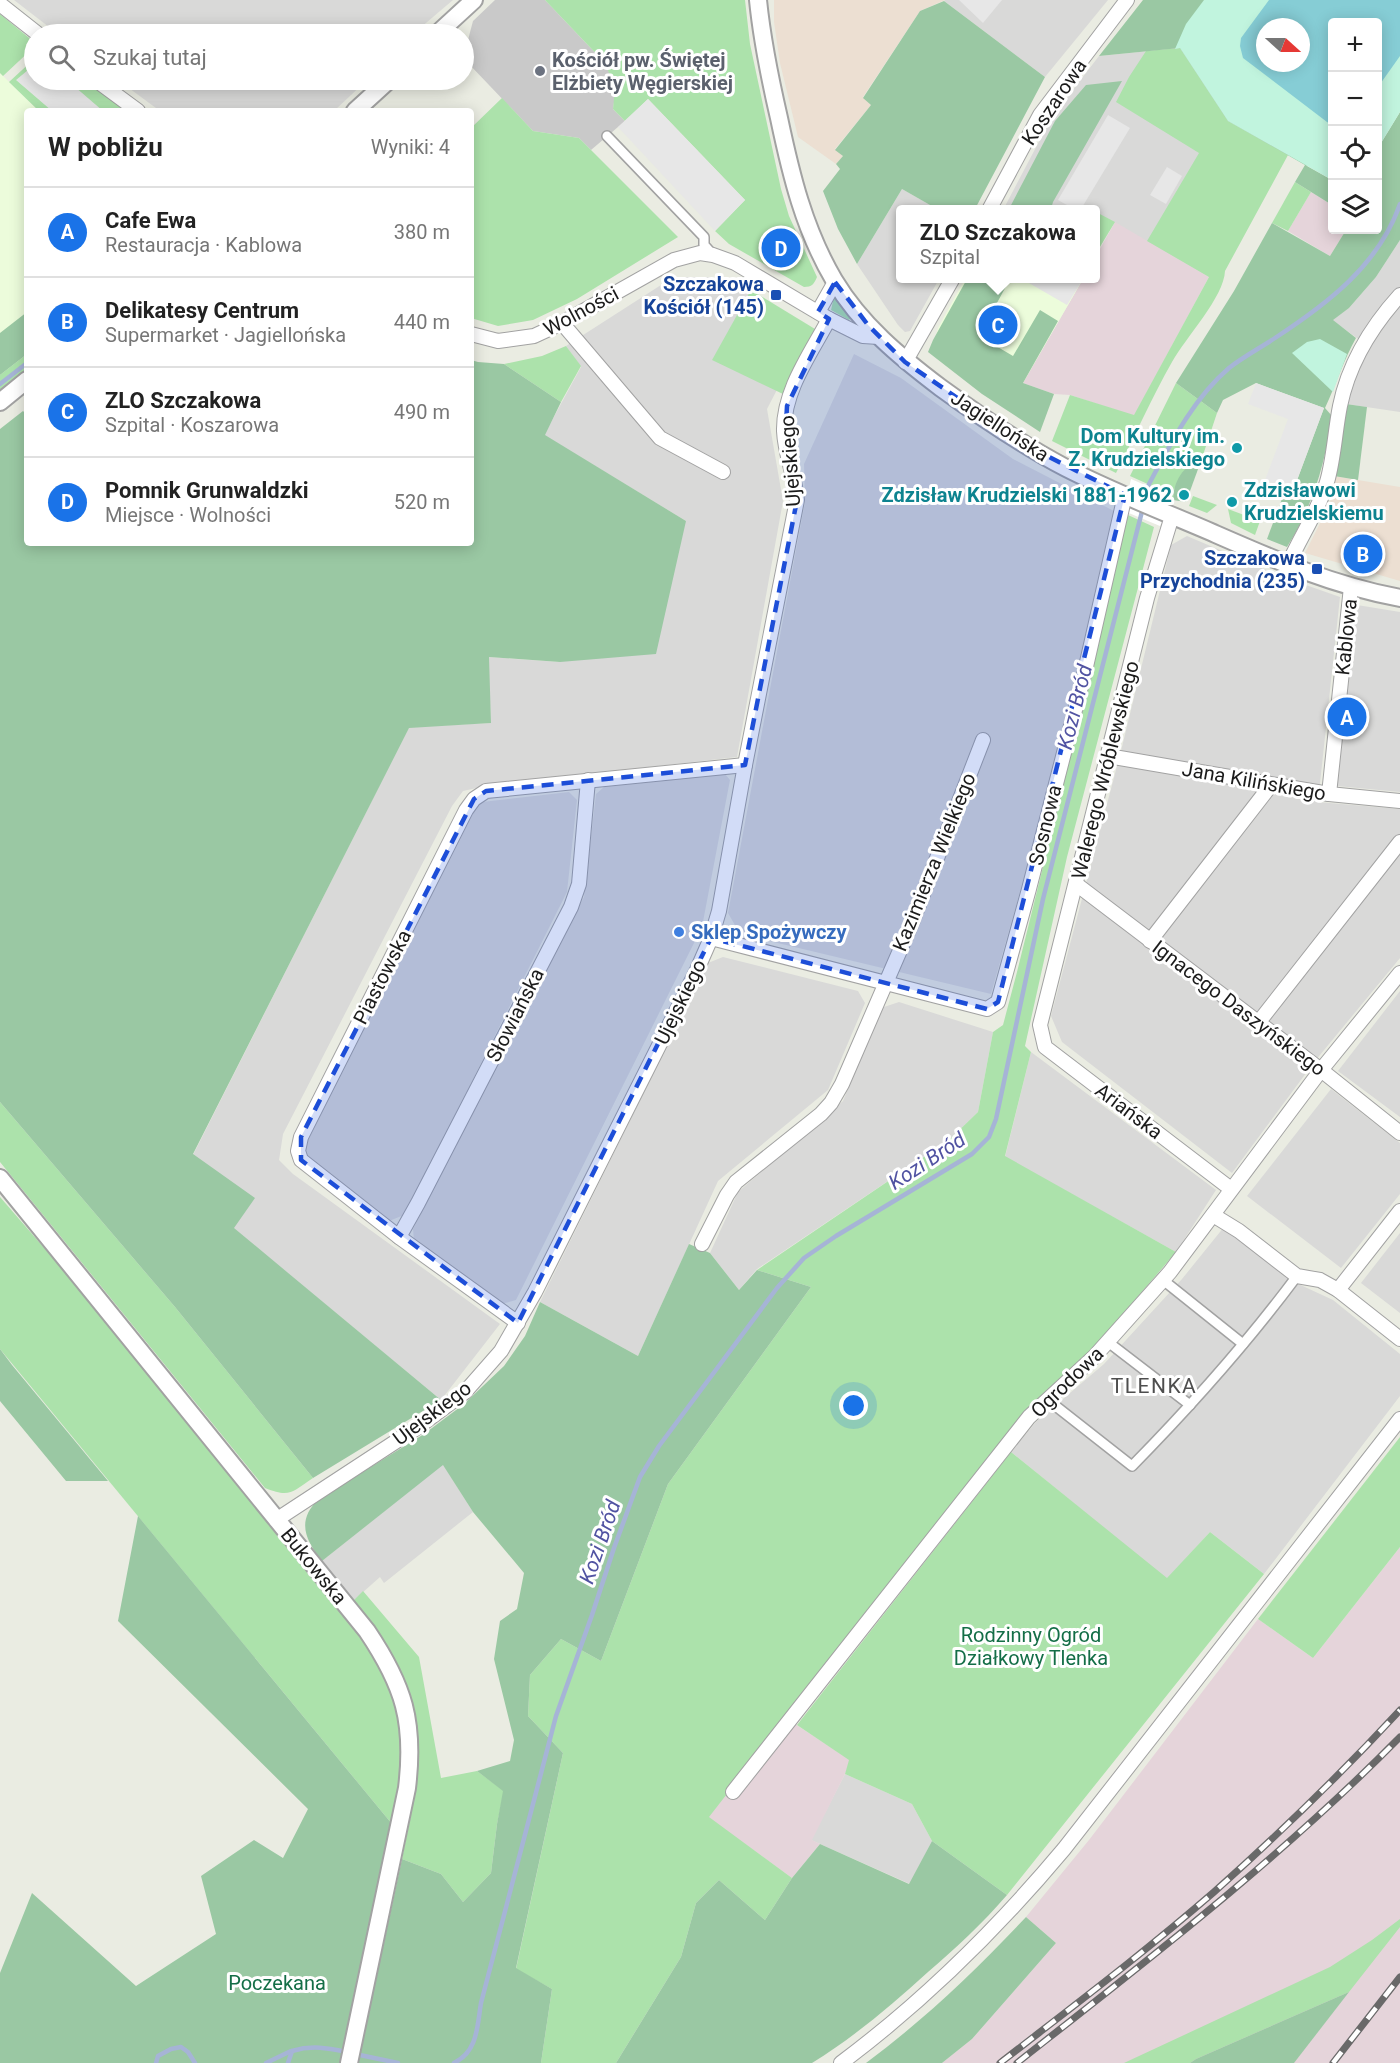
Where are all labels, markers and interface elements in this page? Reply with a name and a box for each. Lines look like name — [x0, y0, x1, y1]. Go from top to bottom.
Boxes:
north arrow — [1256, 18, 1310, 72]
map controls — [1328, 18, 1382, 234]
button: + — [1328, 18, 1382, 72]
search box — [24, 24, 474, 90]
icon: search — [45, 41, 78, 74]
text: Szukaj tutaj — [93, 45, 207, 70]
place label: Kościół pw. Świętej Elżbiety Węgierskiej — [552, 48, 733, 95]
street label: Koszarowa — [1016, 54, 1092, 150]
marker: Kościół pw. Świętej Elżbiety Węgierskiej — [533, 64, 547, 78]
button: − — [1328, 72, 1382, 126]
button: locate — [1328, 126, 1382, 180]
text: W pobliżu — [48, 132, 163, 162]
text: Wyniki: 4 — [371, 135, 450, 159]
button: layers — [1328, 180, 1382, 234]
popup — [896, 205, 1100, 283]
text: Cafe Ewa — [105, 208, 196, 233]
text: A — [61, 220, 74, 244]
text: 380 m — [394, 220, 450, 244]
text: ZLO Szczakowa — [920, 220, 1076, 245]
pin: D — [762, 226, 800, 270]
text: Restauracja · Kablowa — [105, 233, 302, 257]
text: Szpital — [920, 245, 980, 269]
place label: Szczakowa Kościół (145) — [643, 272, 764, 319]
street label: Wolności — [539, 281, 623, 341]
marker: Szczakowa Kościół (145) — [769, 288, 783, 302]
text: Delikatesy Centrum — [105, 298, 299, 323]
pin: C — [978, 302, 1018, 348]
text: B — [61, 310, 74, 334]
text: 440 m — [394, 310, 450, 334]
text: Supermarket · Jagiellońska — [105, 323, 346, 347]
street label: Jagiellońska — [946, 385, 1054, 467]
text: ZLO Szczakowa — [105, 388, 261, 413]
text: C — [61, 400, 74, 424]
text: 490 m — [394, 400, 450, 424]
text: Szpital · Koszarowa — [105, 413, 279, 437]
street label: Ujejskiego — [775, 414, 805, 508]
place label: Dom Kultury im. Z. Krudzielskiego — [1068, 424, 1225, 471]
marker: Dom Kultury im. Z. Krudzielskiego — [1230, 441, 1244, 455]
text: Pomnik Grunwaldzki — [105, 478, 309, 503]
place label: Zdzisławowi Krudzielskiemu — [1244, 478, 1384, 525]
place label: Zdzisław Krudzielski 1881-1962 — [882, 483, 1172, 507]
marker: Zdzisław Krudzielski 1881-1962 — [1177, 488, 1191, 502]
text: D — [61, 490, 74, 514]
text: 520 m — [394, 490, 450, 514]
marker: Zdzisławowi Krudzielskiemu — [1225, 495, 1239, 509]
text: Miejsce · Wolności — [105, 503, 271, 527]
pin: B — [1344, 532, 1382, 576]
place label: Szczakowa Przychodnia (235) — [1140, 546, 1305, 593]
marker: Szczakowa Przychodnia (235) — [1310, 562, 1324, 576]
street label: Kablowa — [1330, 598, 1362, 676]
street label: Walerego Wróblewskiego — [1066, 658, 1144, 882]
water label: Kozi Bród — [1053, 662, 1097, 752]
pin: A — [1328, 694, 1366, 740]
street label: Jana Kilińskiego — [1180, 757, 1328, 805]
street label: Kazimierza Wielkiego — [887, 769, 981, 955]
street label: Sosnowa — [1023, 782, 1067, 868]
place label: Sklep Spożywczy — [691, 920, 848, 944]
marker: Sklep Spożywczy — [672, 925, 686, 939]
street label: Piastowska — [348, 926, 416, 1028]
street label: Ignacego Daszyńskiego — [1148, 935, 1330, 1081]
street label: Ujejskiego — [649, 956, 711, 1048]
street label: Słowiańska — [481, 964, 549, 1066]
street label: Ariańska — [1091, 1078, 1167, 1144]
water label: Kozi Bród — [884, 1127, 970, 1195]
street label: Ogrodowa — [1026, 1342, 1108, 1422]
district label: TLENKA — [1111, 1374, 1197, 1398]
street label: Ujejskiego — [388, 1376, 476, 1450]
your location — [839, 1391, 868, 1420]
water label: Kozi Bród — [575, 1497, 626, 1587]
street label: Bukowska — [276, 1523, 352, 1609]
park label: Rodzinny Ogród Działkowy Tlenka — [954, 1623, 1108, 1670]
park label: Poczekana — [228, 1971, 326, 1995]

